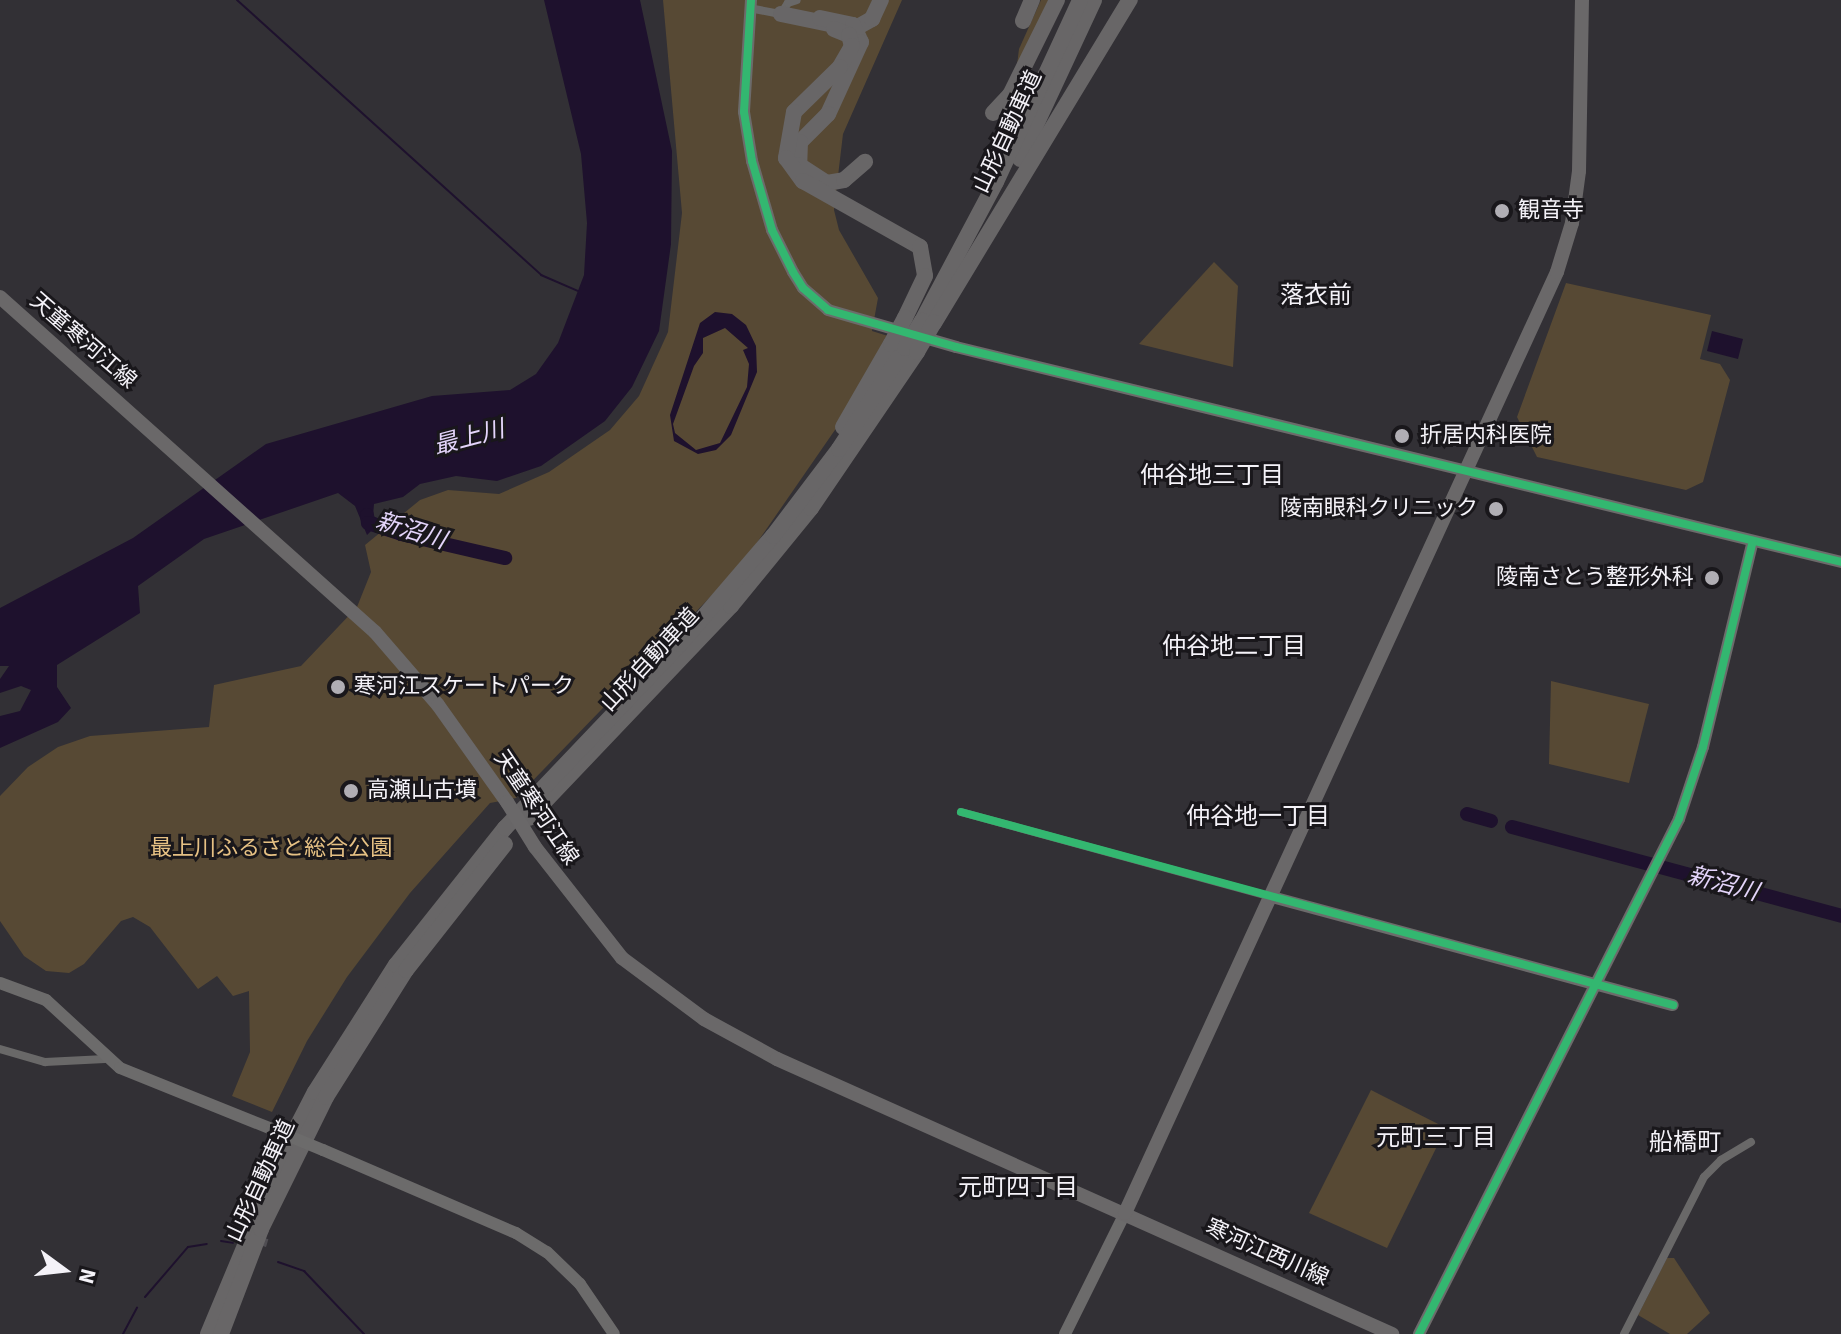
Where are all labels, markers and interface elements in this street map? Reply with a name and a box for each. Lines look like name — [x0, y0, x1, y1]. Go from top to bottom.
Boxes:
street label: 山形自動車道 — [968, 67, 1048, 197]
place label: 観音寺 — [1518, 198, 1584, 224]
marker: 観音寺 — [1493, 202, 1511, 220]
district label: 落衣前 — [1280, 282, 1352, 310]
street label: 天童寒河江線 — [25, 288, 141, 394]
water label: 最上川 — [430, 415, 508, 461]
place label: 折居内科医院 — [1420, 423, 1552, 449]
marker: 折居内科医院 — [1391, 425, 1413, 447]
district label: 仲谷地三丁目 — [1140, 462, 1284, 490]
place label: 陵南眼科クリニック — [1280, 496, 1478, 522]
marker: 陵南眼科クリニック — [1485, 498, 1507, 520]
water label: 新沼川 — [372, 507, 450, 555]
place label: 陵南さとう整形外科 — [1496, 565, 1694, 591]
marker: 陵南さとう整形外科 — [1701, 567, 1723, 589]
street label: 山形自動車道 — [595, 603, 705, 717]
district label: 仲谷地二丁目 — [1162, 633, 1306, 661]
place label: 寒河江スケートパーク — [354, 674, 574, 700]
marker: 寒河江スケートパーク — [329, 678, 347, 696]
street label: 天童寒河江線 — [488, 746, 584, 870]
place label: 高瀬山古墳 — [367, 778, 477, 804]
marker: 高瀬山古墳 — [342, 782, 360, 800]
district label: 仲谷地一丁目 — [1186, 803, 1330, 831]
park label: 最上川ふるさと総合公園 — [150, 836, 392, 862]
water label: 新沼川 — [1684, 861, 1762, 907]
street label: 山形自動車道 — [221, 1116, 301, 1246]
district label: 元町三丁目 — [1376, 1124, 1496, 1152]
district label: 船橋町 — [1649, 1129, 1721, 1157]
district label: 元町四丁目 — [958, 1174, 1078, 1202]
street label: 寒河江西川線 — [1201, 1214, 1333, 1292]
north arrow — [24, 1230, 104, 1310]
text: N — [70, 1265, 105, 1287]

